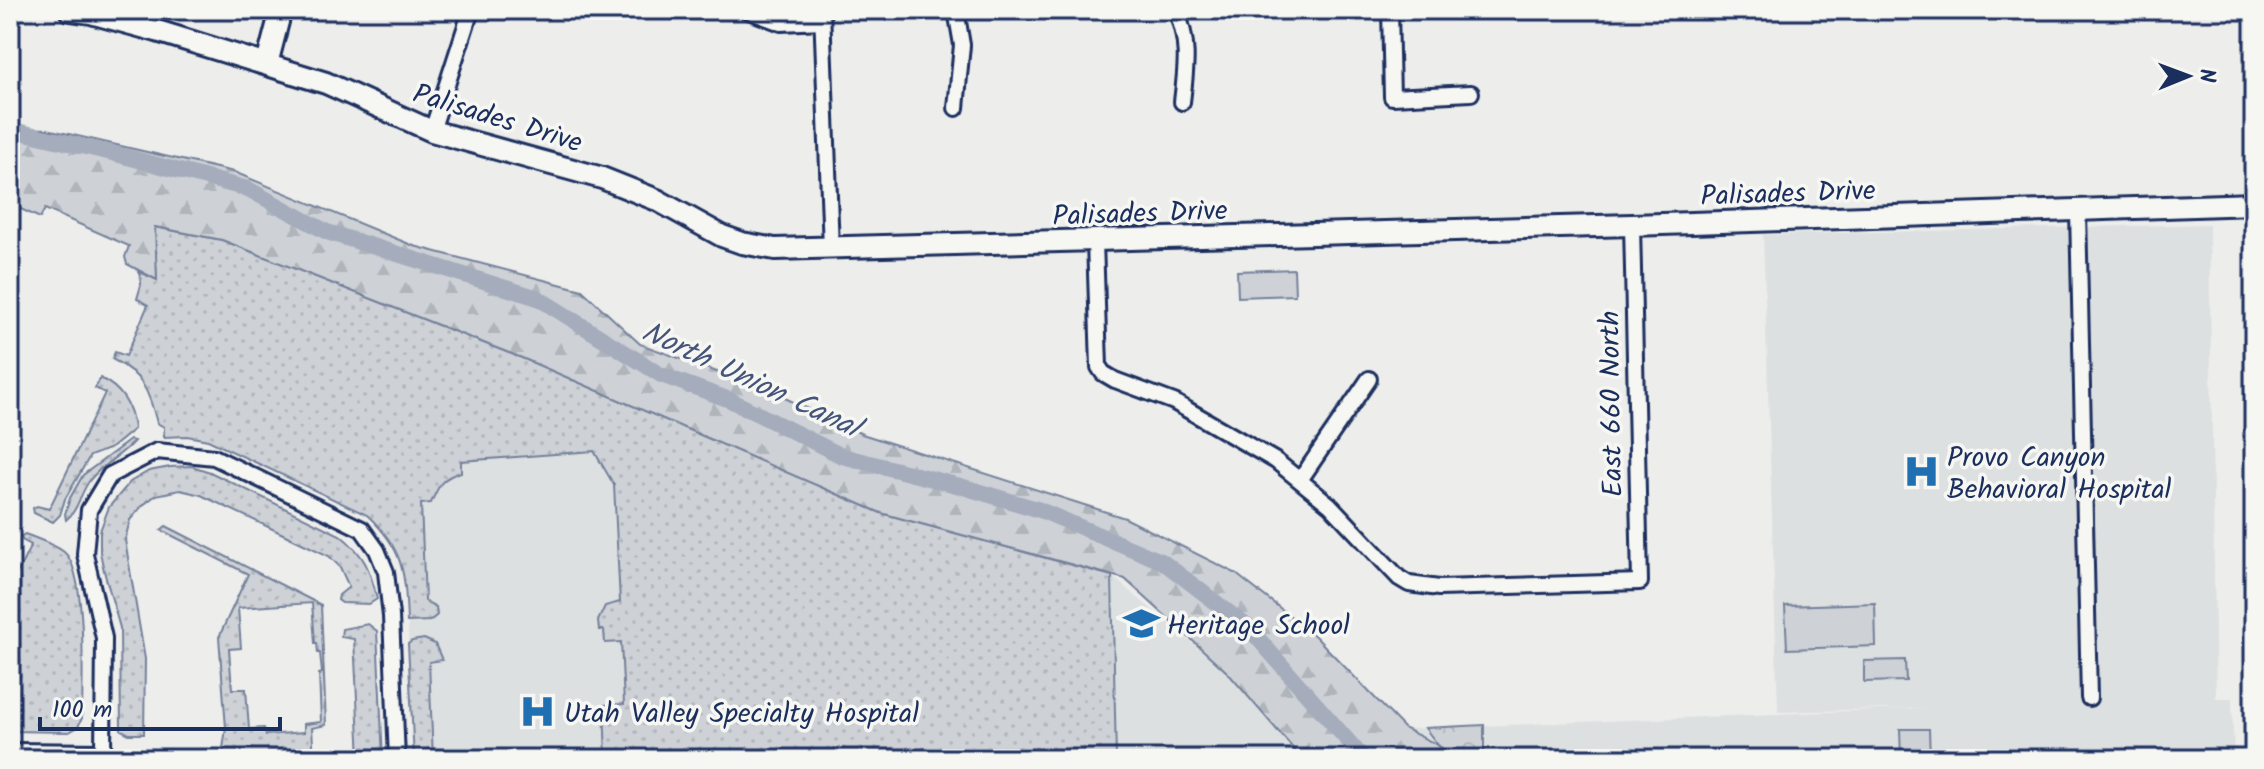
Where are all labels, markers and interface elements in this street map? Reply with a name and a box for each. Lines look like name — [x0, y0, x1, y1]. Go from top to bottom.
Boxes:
north arrow — [2148, 36, 2228, 116]
text: N — [2188, 68, 2223, 83]
street label: Palisades Drive — [407, 72, 588, 167]
street label: Palisades Drive — [1700, 169, 1877, 220]
street label: Palisades Drive — [1052, 189, 1229, 240]
water label: North Union Canal — [633, 309, 872, 455]
street label: East 660 North — [1588, 310, 1637, 498]
place label: Provo Canyon Behavioral Hospital — [1947, 436, 2172, 513]
hospital icon: Provo Canyon Behavioral Hospital — [1902, 453, 1940, 491]
place label: Heritage School — [1167, 604, 1350, 649]
school or university icon: Heritage School — [1122, 605, 1160, 643]
scale bar — [40, 681, 280, 731]
text: 100 m — [52, 691, 112, 730]
place label: Utah Valley Specialty Hospital — [564, 692, 919, 737]
hospital icon: Utah Valley Specialty Hospital — [519, 693, 557, 731]

